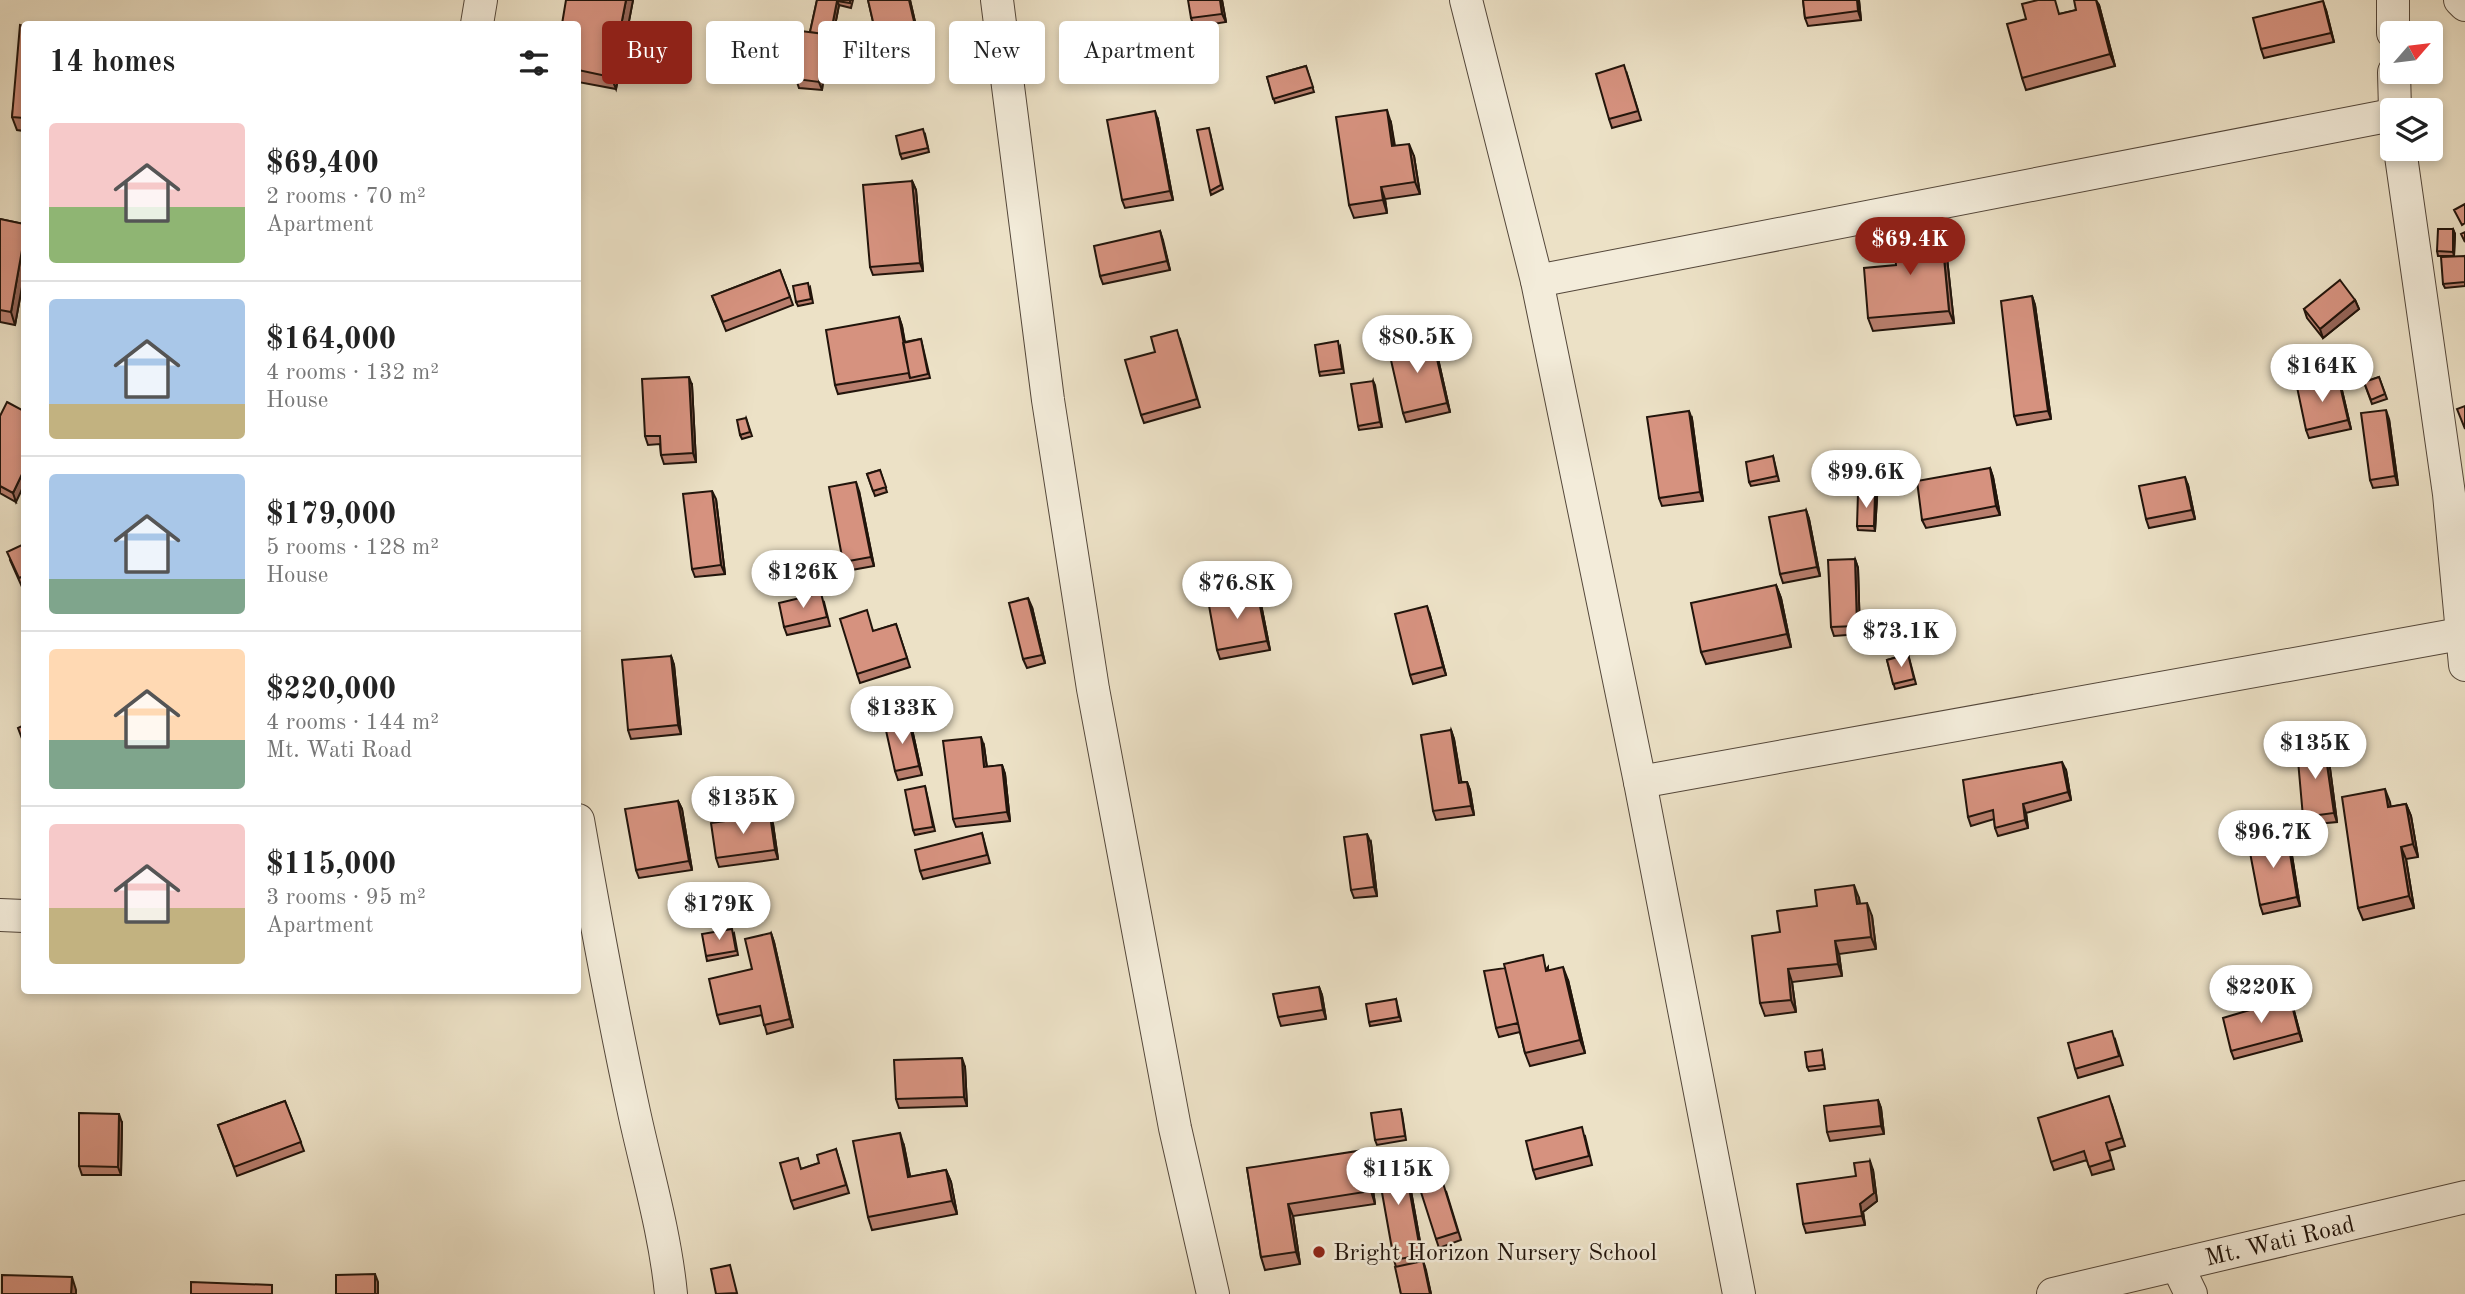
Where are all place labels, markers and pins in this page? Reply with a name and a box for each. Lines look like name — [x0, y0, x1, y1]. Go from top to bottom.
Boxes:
pin: $69.4K — [1853, 218, 1967, 277]
pin: $80.5K — [1360, 316, 1474, 375]
pin: $164K — [2273, 344, 2371, 404]
pin: $99.6K — [1809, 450, 1923, 510]
pin: $126K — [754, 550, 852, 610]
pin: $76.8K — [1180, 562, 1294, 621]
pin: $73.1K — [1844, 610, 1958, 669]
pin: $133K — [853, 686, 951, 746]
pin: $135K — [2266, 722, 2364, 781]
pin: $135K — [694, 776, 792, 836]
pin: $96.7K — [2216, 810, 2330, 870]
pin: $179K — [670, 883, 768, 942]
pin: $220K — [2212, 965, 2310, 1025]
pin: $115K — [1349, 1148, 1447, 1207]
place label: Bright Horizon Nursery School — [1333, 1242, 1657, 1266]
marker: Bright Horizon Nursery School — [1311, 1244, 1327, 1260]

